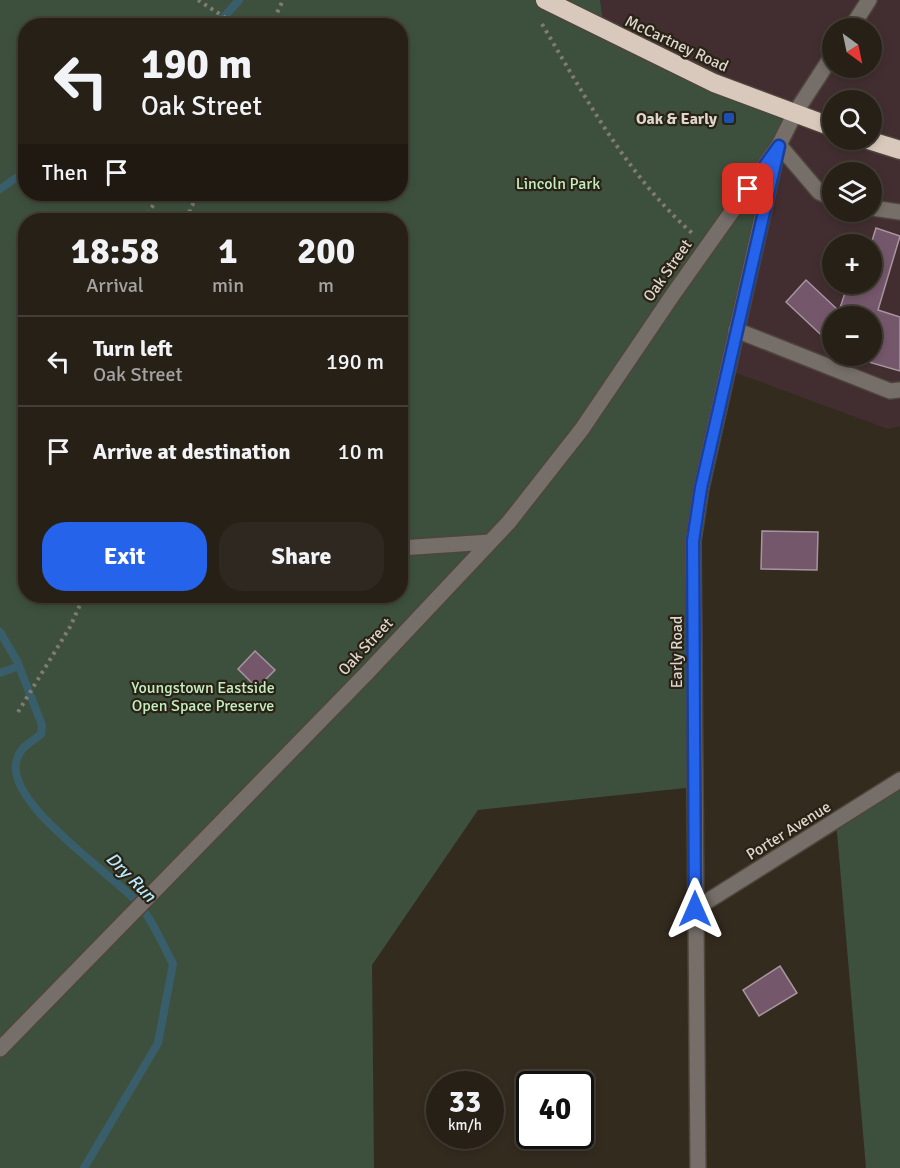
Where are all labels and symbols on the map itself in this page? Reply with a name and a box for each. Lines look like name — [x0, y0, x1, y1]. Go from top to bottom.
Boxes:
street label: McCartney Road — [622, 11, 731, 77]
north arrow — [822, 18, 882, 78]
place label: Oak & Early — [636, 109, 717, 129]
marker: Oak & Early — [722, 111, 736, 125]
pin — [722, 163, 773, 214]
park label: Lincoln Park — [516, 174, 600, 194]
street label: Oak Street — [639, 235, 697, 306]
street label: Oak Street — [334, 613, 398, 680]
street label: Early Road — [667, 616, 687, 688]
park label: Youngstown Eastside Open Space Preserve — [131, 678, 275, 716]
street label: Porter Avenue — [742, 797, 835, 865]
water label: Dry Run — [102, 848, 161, 907]
position arrow — [663, 877, 727, 941]
speed limit sign: 40 — [516, 1071, 594, 1149]

